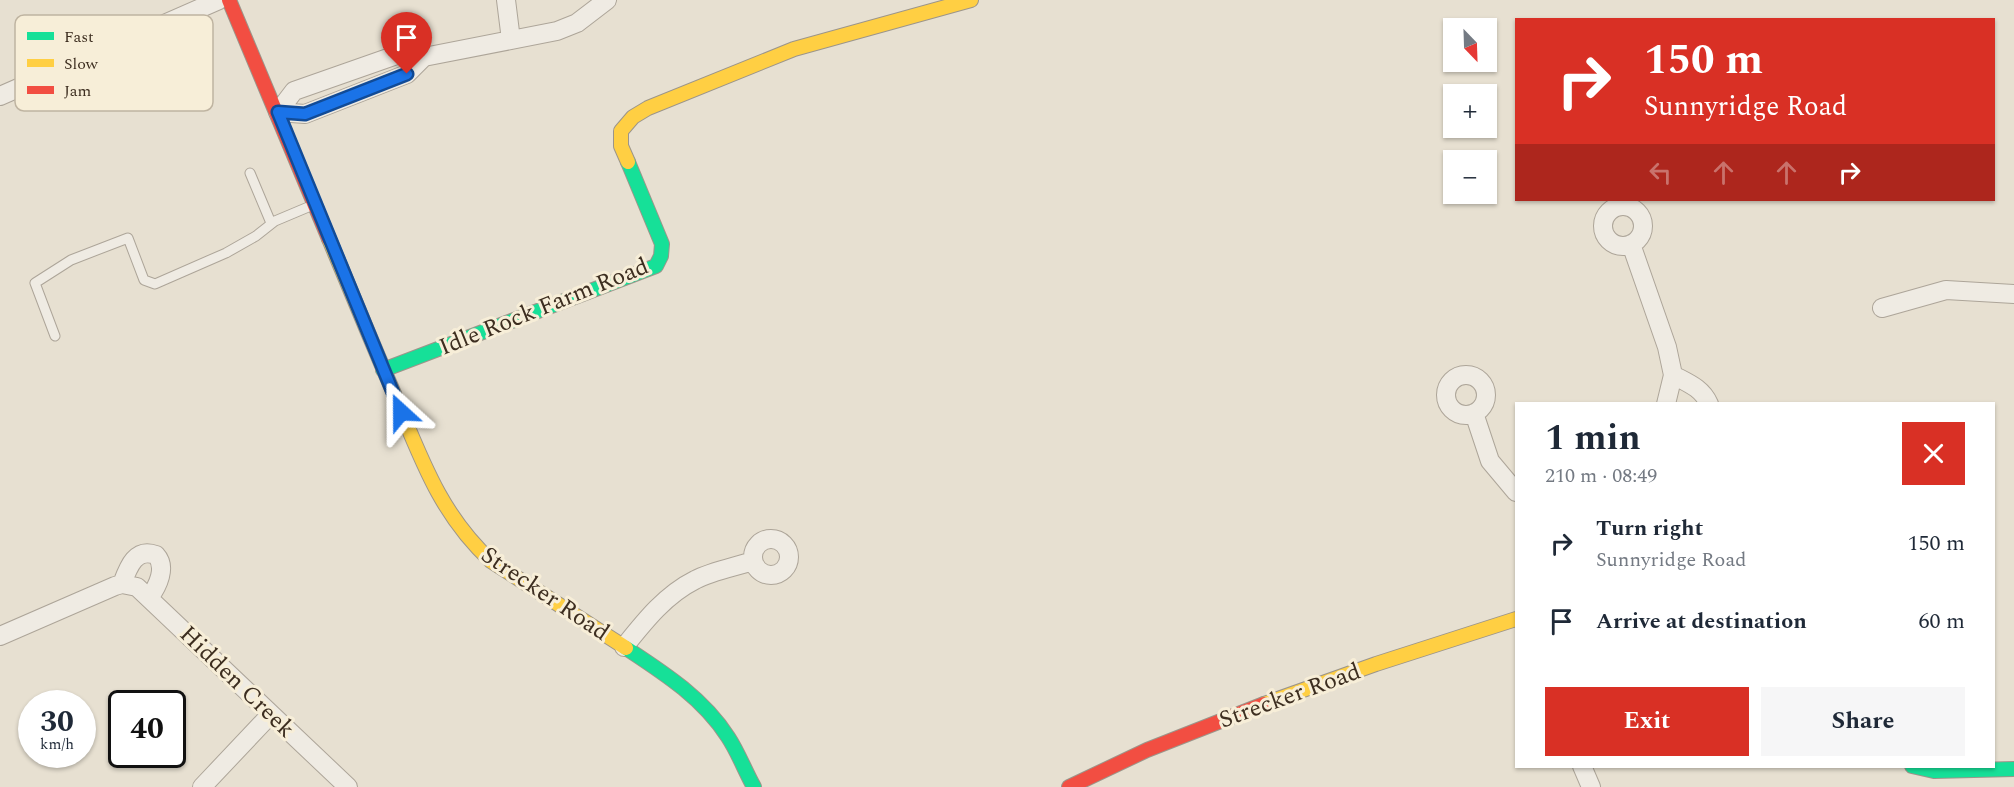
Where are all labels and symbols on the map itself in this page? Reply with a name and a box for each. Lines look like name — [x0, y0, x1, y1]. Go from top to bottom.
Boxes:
pin — [381, 12, 432, 74]
legend — [15, 15, 213, 111]
north arrow — [1443, 18, 1497, 72]
text: Fast — [64, 25, 94, 49]
text: Slow — [64, 52, 99, 76]
text: Jam — [64, 79, 92, 103]
street label: Idle Rock Farm Road — [434, 248, 654, 366]
position arrow — [369, 380, 433, 444]
street label: Strecker Road — [473, 538, 617, 650]
street label: Hidden Creek — [171, 617, 303, 747]
street label: Strecker Road — [1214, 654, 1366, 738]
speed limit sign: 40 — [108, 690, 186, 768]

